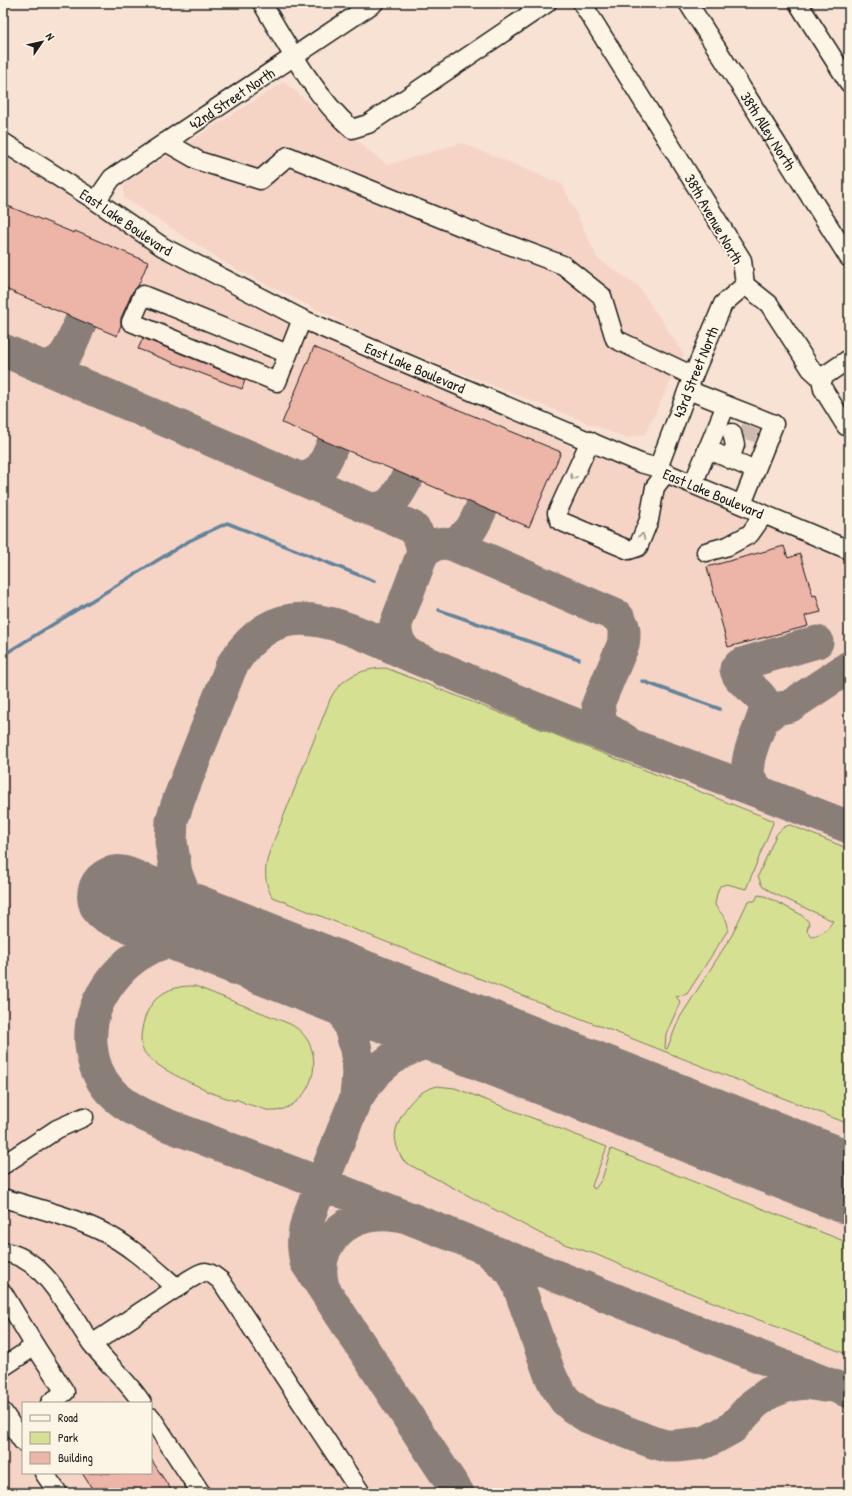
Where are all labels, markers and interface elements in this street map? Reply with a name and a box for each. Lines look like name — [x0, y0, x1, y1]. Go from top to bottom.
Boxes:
north arrow — [22, 22, 62, 62]
text: N — [43, 30, 58, 43]
street label: 42nd Street North — [185, 62, 279, 134]
street label: 38th Alley North — [736, 87, 801, 174]
street label: 38th Avenue North — [680, 170, 748, 268]
street label: East Lake Boulevard — [76, 183, 176, 261]
street label: 43rd Street North — [668, 323, 723, 421]
street label: East Lake Boulevard — [362, 337, 469, 398]
street label: East Lake Boulevard — [660, 463, 767, 524]
one-way arrow — [570, 473, 578, 480]
one-way arrow — [638, 533, 646, 540]
legend — [22, 1402, 152, 1474]
text: Road — [58, 1409, 78, 1426]
text: Park — [58, 1429, 78, 1446]
text: Building — [58, 1449, 93, 1466]

